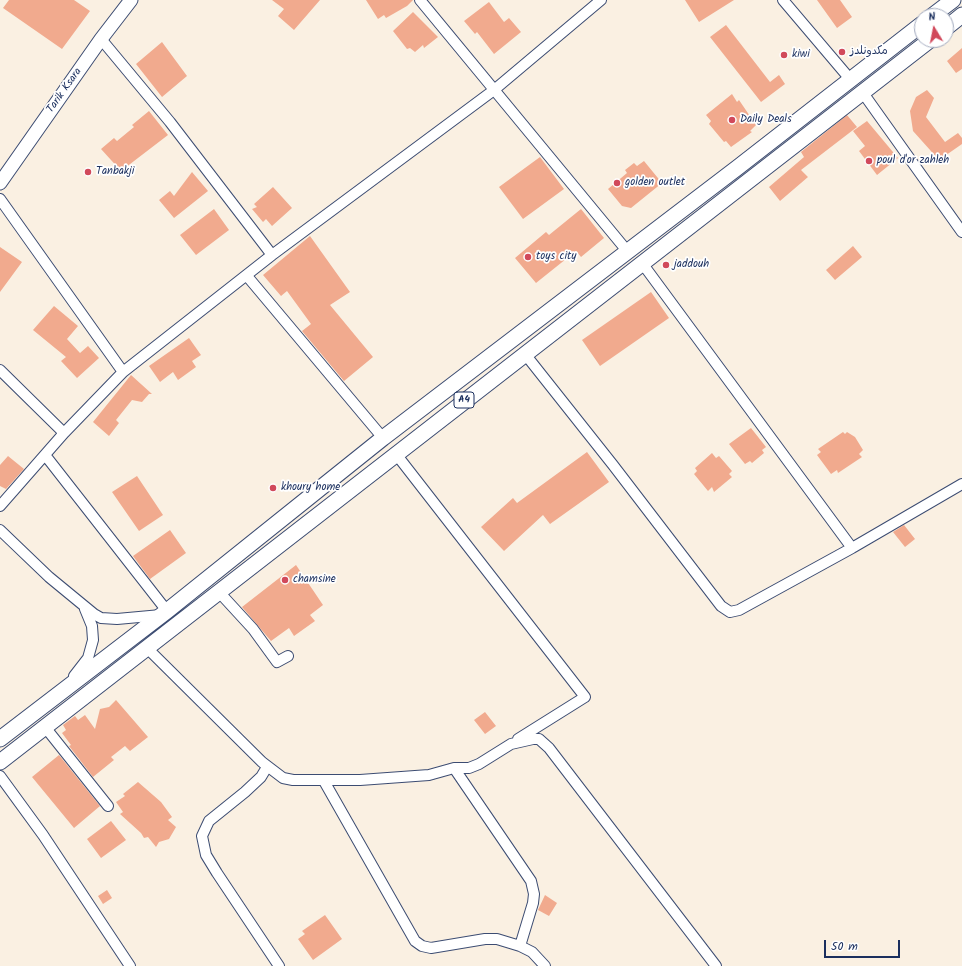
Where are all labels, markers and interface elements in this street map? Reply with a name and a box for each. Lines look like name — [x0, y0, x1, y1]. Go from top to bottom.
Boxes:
north arrow — [914, 8, 954, 48]
text: N — [927, 8, 937, 27]
place label: مكدونلدز — [850, 45, 888, 59]
marker: مكدونلدز — [837, 47, 847, 57]
place label: kiwi — [792, 48, 810, 62]
marker: kiwi — [779, 50, 789, 60]
street label: Tarik Ksara — [45, 66, 85, 116]
place label: Daily Deals — [740, 113, 792, 127]
marker: Daily Deals — [727, 115, 737, 125]
place label: poul d'or zahleh — [877, 154, 949, 168]
marker: poul d'or zahleh — [864, 156, 874, 166]
place label: Tanbakji — [96, 165, 134, 179]
marker: Tanbakji — [83, 167, 93, 177]
place label: golden outlet — [625, 176, 685, 190]
marker: golden outlet — [612, 178, 622, 188]
place label: toys city — [536, 250, 576, 264]
marker: toys city — [523, 252, 533, 262]
place label: jaddouh — [674, 258, 709, 272]
marker: jaddouh — [661, 260, 671, 270]
road number: A4 — [454, 392, 474, 408]
place label: khoury home — [281, 481, 340, 495]
marker: khoury home — [268, 483, 278, 493]
place label: chamsine — [293, 573, 336, 587]
marker: chamsine — [280, 575, 290, 585]
scale bar — [826, 932, 902, 958]
text: 50 m — [831, 937, 858, 956]

